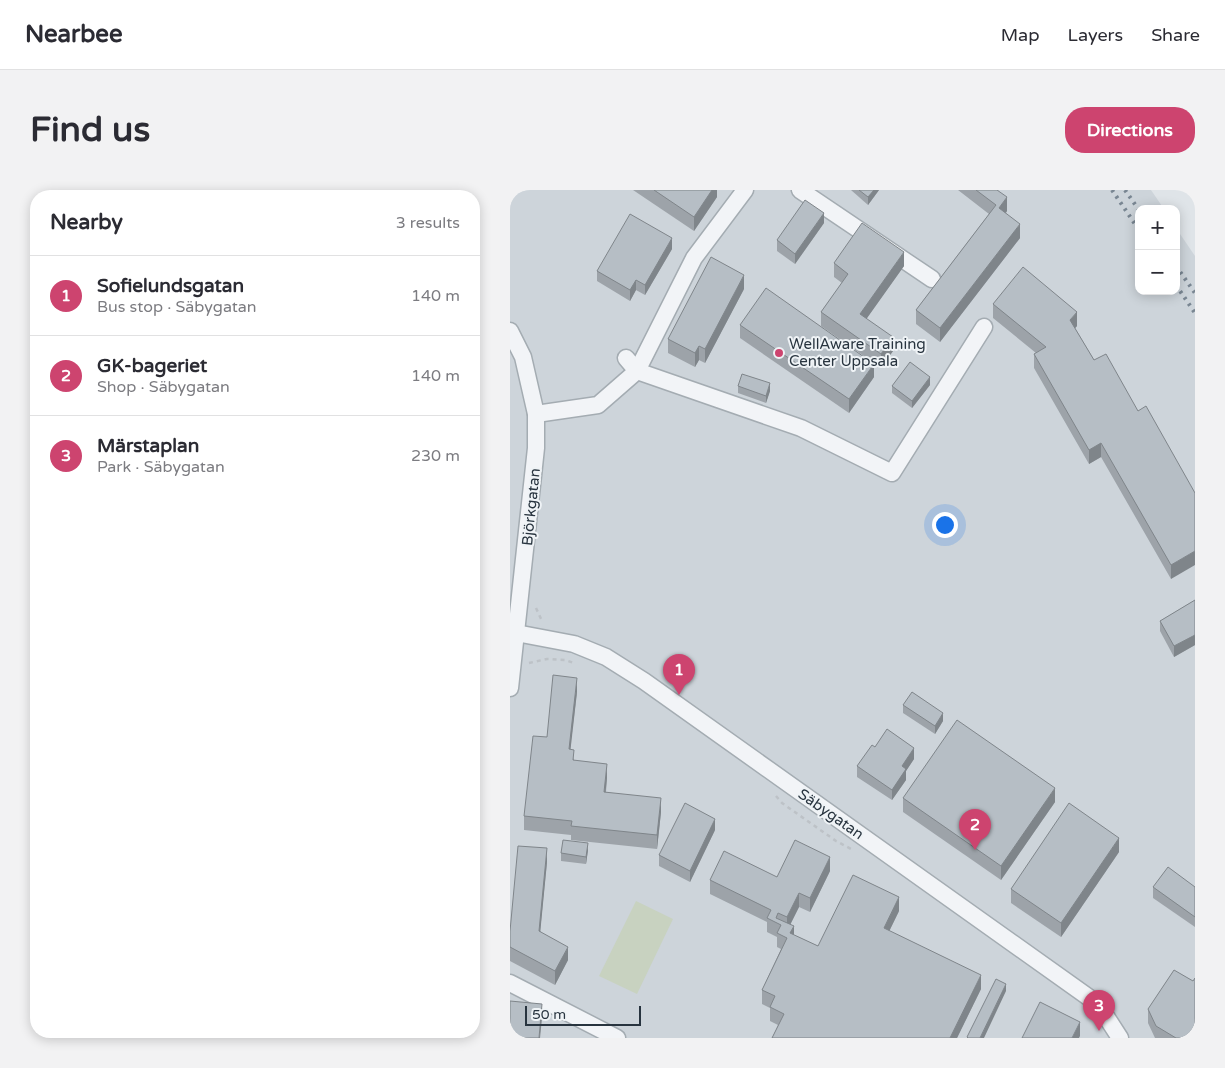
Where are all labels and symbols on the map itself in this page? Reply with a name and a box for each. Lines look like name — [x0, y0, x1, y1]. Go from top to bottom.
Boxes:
place label: WellAware Training Center Uppsala — [789, 335, 926, 370]
marker: WellAware Training Center Uppsala — [773, 347, 785, 359]
street label: Björkgatan — [518, 467, 544, 547]
your location — [932, 512, 958, 538]
pin: 1 — [663, 654, 695, 695]
street label: Säbygatan — [795, 785, 867, 843]
pin: 2 — [959, 809, 991, 850]
pin: 3 — [1083, 990, 1115, 1031]
scale bar — [525, 1003, 641, 1026]

